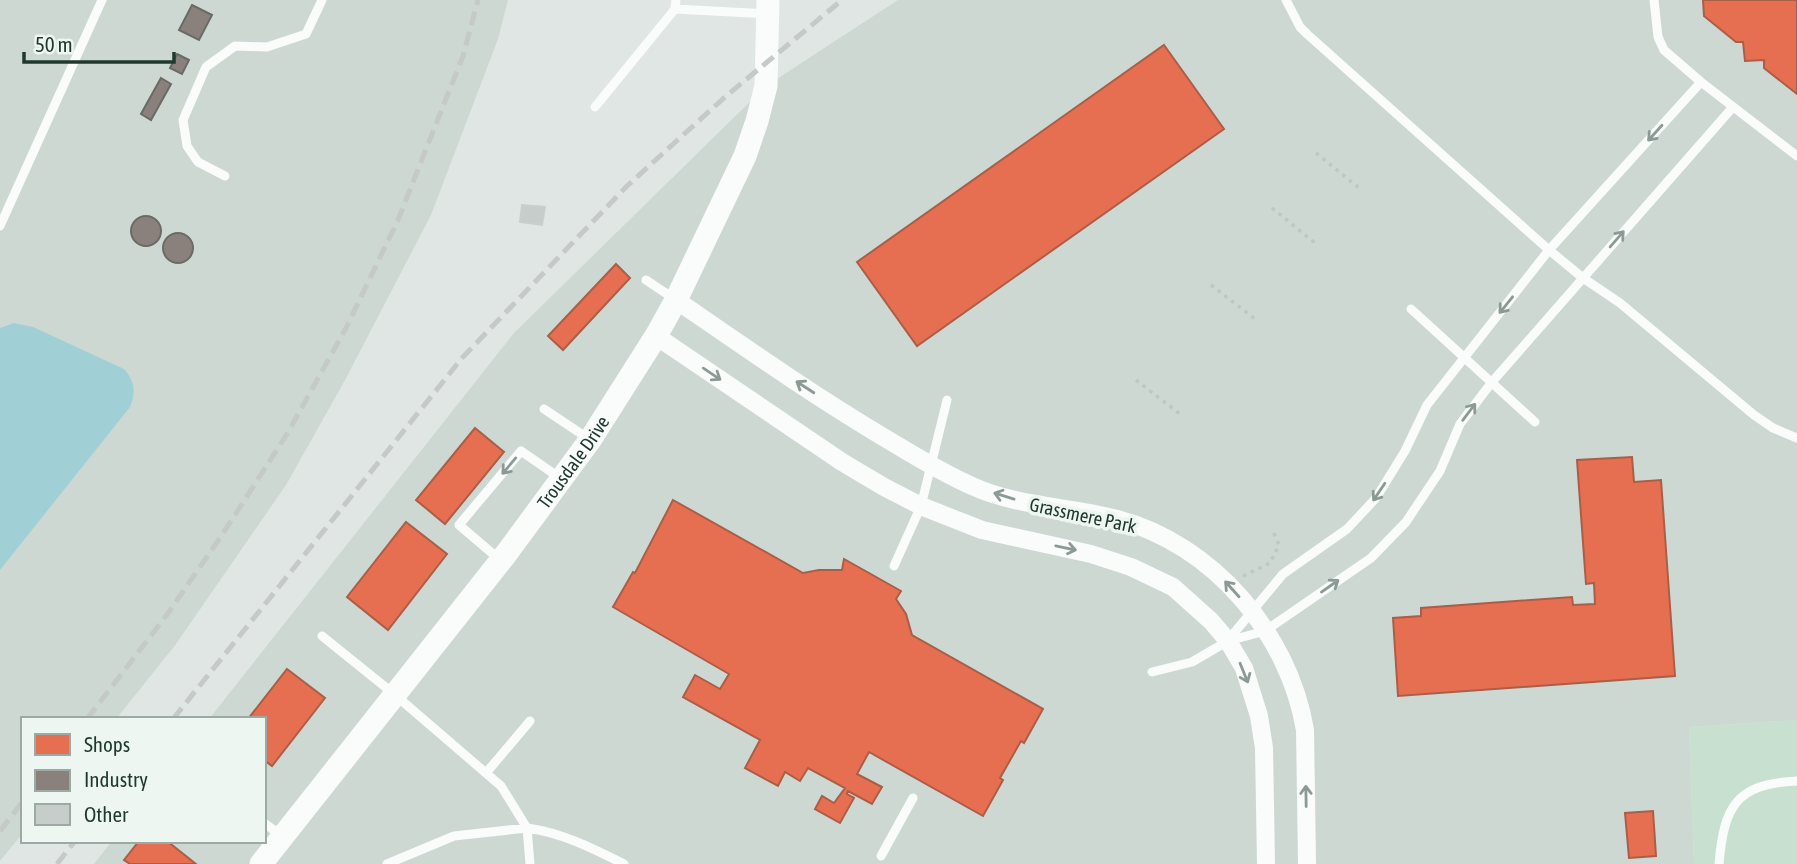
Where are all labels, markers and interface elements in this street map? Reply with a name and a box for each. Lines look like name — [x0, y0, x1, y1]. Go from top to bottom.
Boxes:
scale bar — [24, 21, 175, 65]
text: 50 m — [35, 32, 73, 56]
one-way arrow — [1647, 124, 1663, 142]
one-way arrow — [1609, 230, 1625, 248]
one-way arrow — [1499, 295, 1514, 313]
one-way arrow — [702, 367, 721, 381]
one-way arrow — [796, 380, 815, 394]
one-way arrow — [1462, 403, 1477, 422]
street label: Trousdale Drive — [533, 412, 614, 513]
one-way arrow — [501, 456, 517, 474]
one-way arrow — [1372, 482, 1386, 501]
one-way arrow — [993, 489, 1015, 502]
street label: Grassmere Park — [1028, 493, 1139, 537]
one-way arrow — [1054, 542, 1077, 556]
one-way arrow — [1320, 579, 1339, 593]
one-way arrow — [1224, 580, 1240, 598]
one-way arrow — [1239, 661, 1252, 683]
legend — [21, 717, 266, 843]
text: Shops — [84, 732, 130, 756]
text: Industry — [84, 767, 148, 791]
one-way arrow — [1300, 785, 1313, 808]
text: Other — [84, 802, 129, 826]

